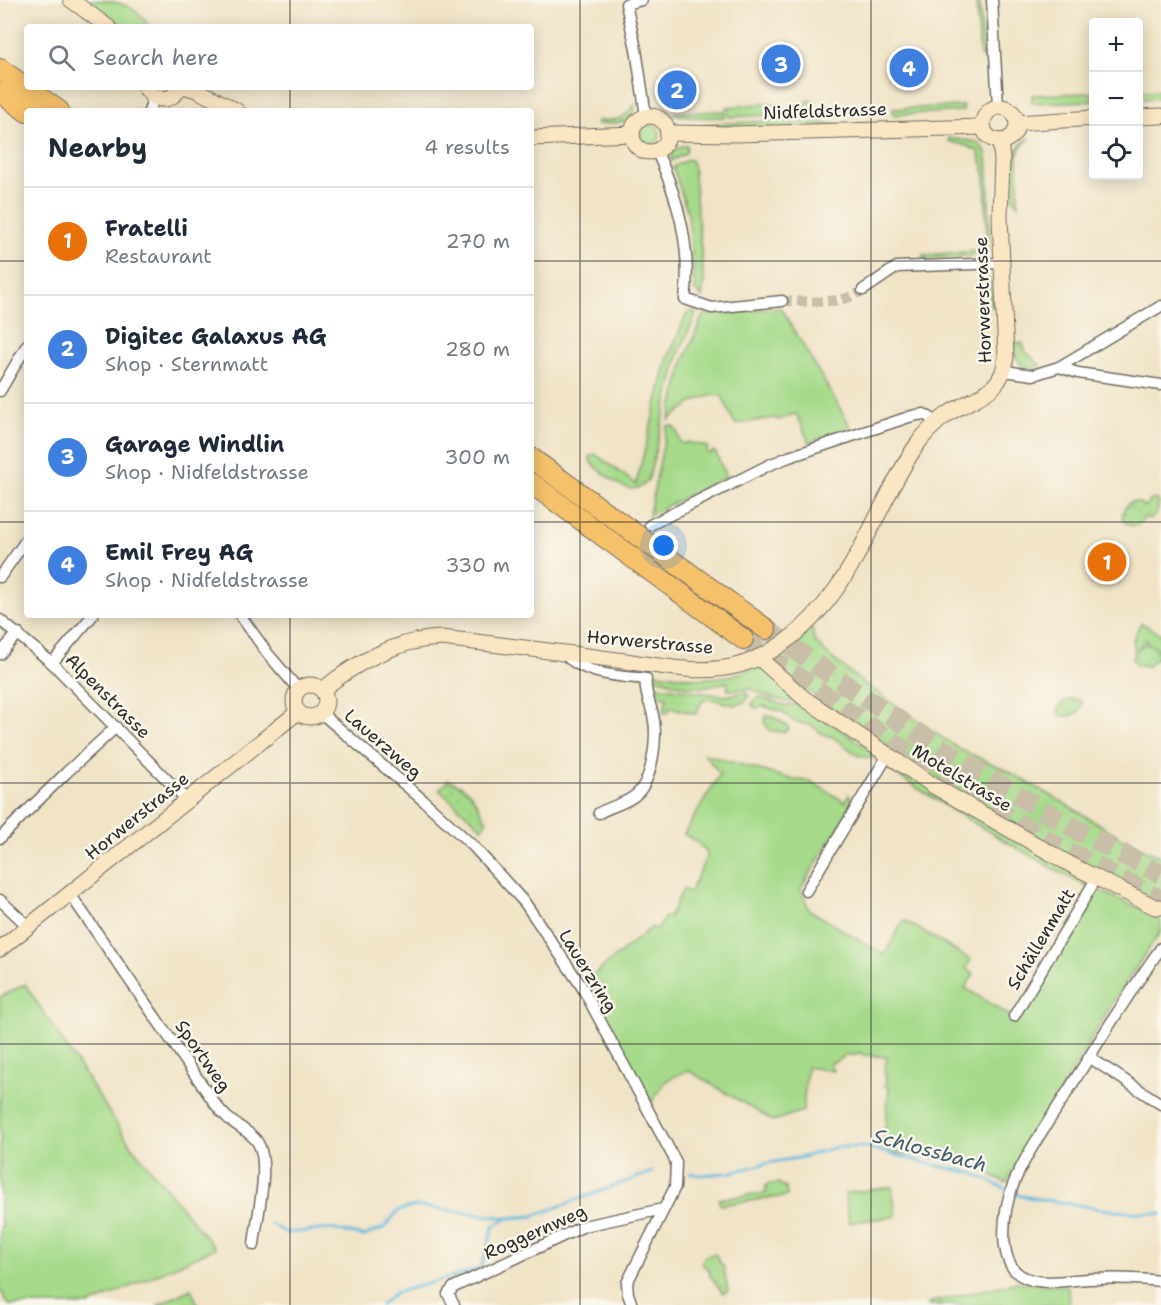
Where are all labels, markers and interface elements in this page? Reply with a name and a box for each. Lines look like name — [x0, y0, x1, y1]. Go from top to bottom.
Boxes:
map controls — [1089, 18, 1143, 180]
button: + — [1089, 18, 1143, 72]
search box — [24, 24, 534, 90]
icon: search — [45, 41, 78, 74]
pin: 3 — [762, 42, 800, 86]
text: Search here — [93, 43, 219, 72]
pin: 4 — [890, 46, 928, 90]
pin: 2 — [658, 68, 696, 112]
button: − — [1089, 72, 1143, 126]
street label: Nidfeldstrasse — [763, 97, 887, 125]
button: locate — [1089, 126, 1143, 180]
text: Nearby — [48, 130, 147, 165]
text: 4 results — [424, 134, 510, 160]
text: Fratelli — [105, 214, 188, 243]
text: 1 — [63, 228, 72, 254]
text: 270 m — [446, 228, 510, 254]
street label: Horwerstrasse — [969, 236, 997, 364]
text: Restaurant — [105, 243, 212, 269]
text: Digitec Galaxus AG — [105, 322, 326, 351]
text: 2 — [61, 336, 75, 362]
text: 280 m — [445, 336, 510, 362]
text: Shop · Sternmatt — [105, 351, 268, 377]
text: Garage Windlin — [105, 430, 284, 459]
text: 3 — [61, 444, 75, 470]
text: 300 m — [444, 444, 510, 470]
text: Shop · Nidfeldstrasse — [105, 459, 309, 485]
your location — [649, 531, 678, 560]
text: Emil Frey AG — [105, 538, 253, 567]
pin: 1 — [1088, 540, 1126, 584]
text: 4 — [61, 552, 75, 578]
text: 330 m — [446, 552, 510, 578]
text: Shop · Nidfeldstrasse — [105, 567, 309, 593]
street label: Horwerstrasse — [586, 625, 714, 659]
street label: Alpenstrasse — [60, 648, 156, 744]
street label: Lauerzweg — [339, 704, 427, 784]
street label: Motelstrasse — [907, 739, 1017, 817]
street label: Horwerstrasse — [80, 767, 194, 865]
street label: Schällenmatt — [1001, 884, 1081, 994]
street label: Lauerzring — [553, 925, 623, 1017]
street label: Sportweg — [169, 1015, 237, 1097]
water label: Schlossbach — [870, 1122, 990, 1178]
street label: Roggernweg — [480, 1199, 590, 1265]

